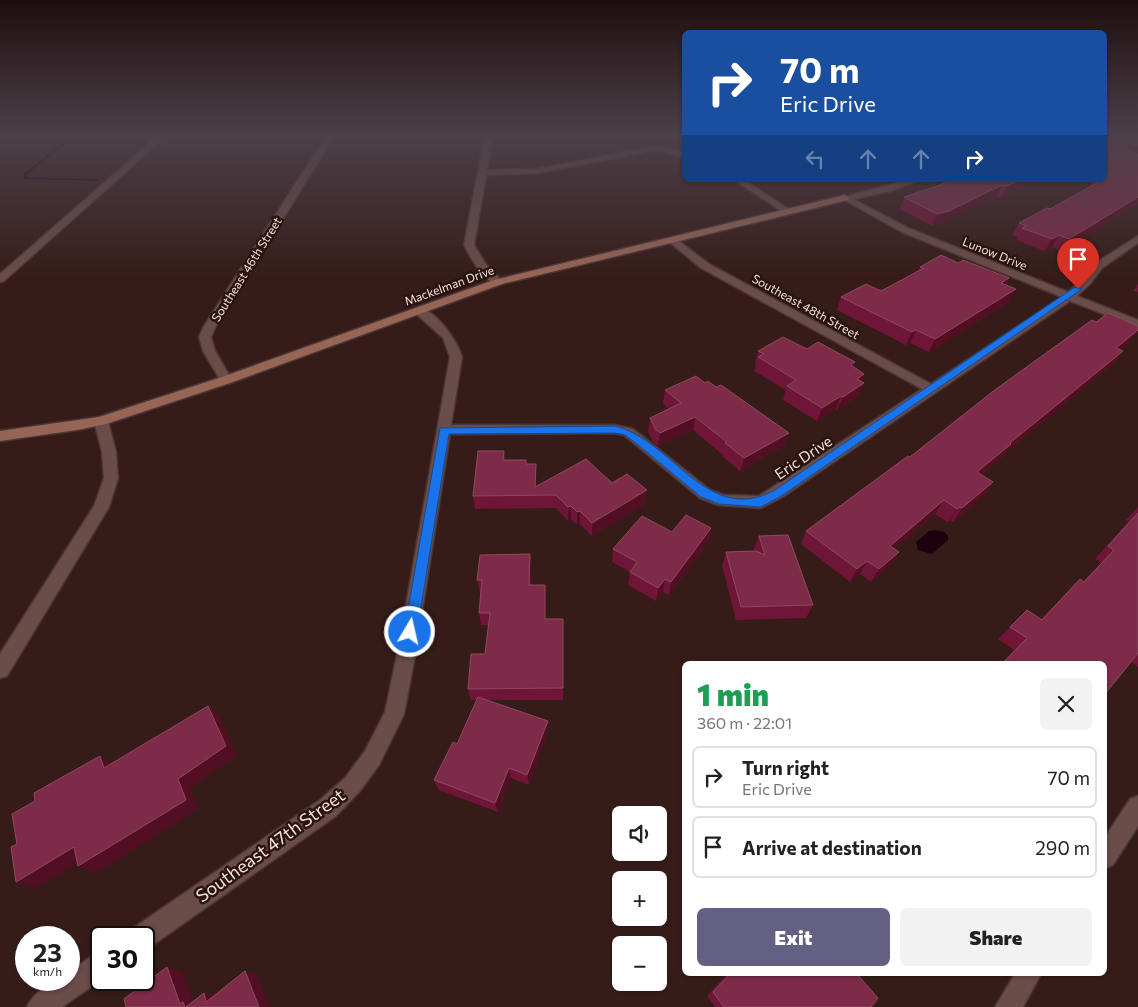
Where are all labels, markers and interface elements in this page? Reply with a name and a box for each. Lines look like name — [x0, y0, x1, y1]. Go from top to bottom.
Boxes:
text: 70 m — [780, 47, 860, 90]
icon: right — [697, 50, 762, 115]
text: Eric Drive — [780, 90, 876, 117]
icon: left — [801, 145, 829, 173]
icon: ahead — [854, 145, 882, 173]
icon: ahead — [907, 145, 935, 173]
icon: right — [960, 145, 988, 173]
street label: Southeast 46th Street — [208, 214, 284, 324]
street label: Lunow Drive — [961, 234, 1029, 272]
pin — [1057, 238, 1099, 289]
icon: arrive — [1064, 245, 1092, 273]
street label: Mackelman Drive — [402, 262, 496, 308]
street label: Southeast 48th Street — [750, 271, 862, 341]
street label: Eric Drive — [771, 431, 835, 483]
position arrow — [383, 605, 435, 657]
text: 1 min — [697, 675, 769, 712]
button: close — [1040, 678, 1092, 730]
text: 360 m · 22:01 — [697, 713, 792, 732]
text: Turn right — [742, 756, 829, 779]
icon: right — [699, 763, 727, 791]
text: 70 m — [1047, 766, 1090, 789]
text: Eric Drive — [742, 779, 812, 798]
street label: Southeast 47th Street — [191, 784, 349, 906]
map controls — [612, 806, 667, 991]
button: sound — [612, 806, 667, 861]
icon: arrive — [699, 833, 727, 861]
text: Arrive at destination — [742, 836, 922, 859]
text: 290 m — [1035, 836, 1090, 859]
button: + — [612, 871, 667, 926]
button: Exit — [697, 908, 890, 966]
button: Share — [900, 908, 1092, 966]
speed limit sign: 30 — [90, 926, 155, 991]
button: − — [612, 936, 667, 991]
text: 23 — [33, 937, 62, 967]
text: km/h — [33, 964, 62, 978]

